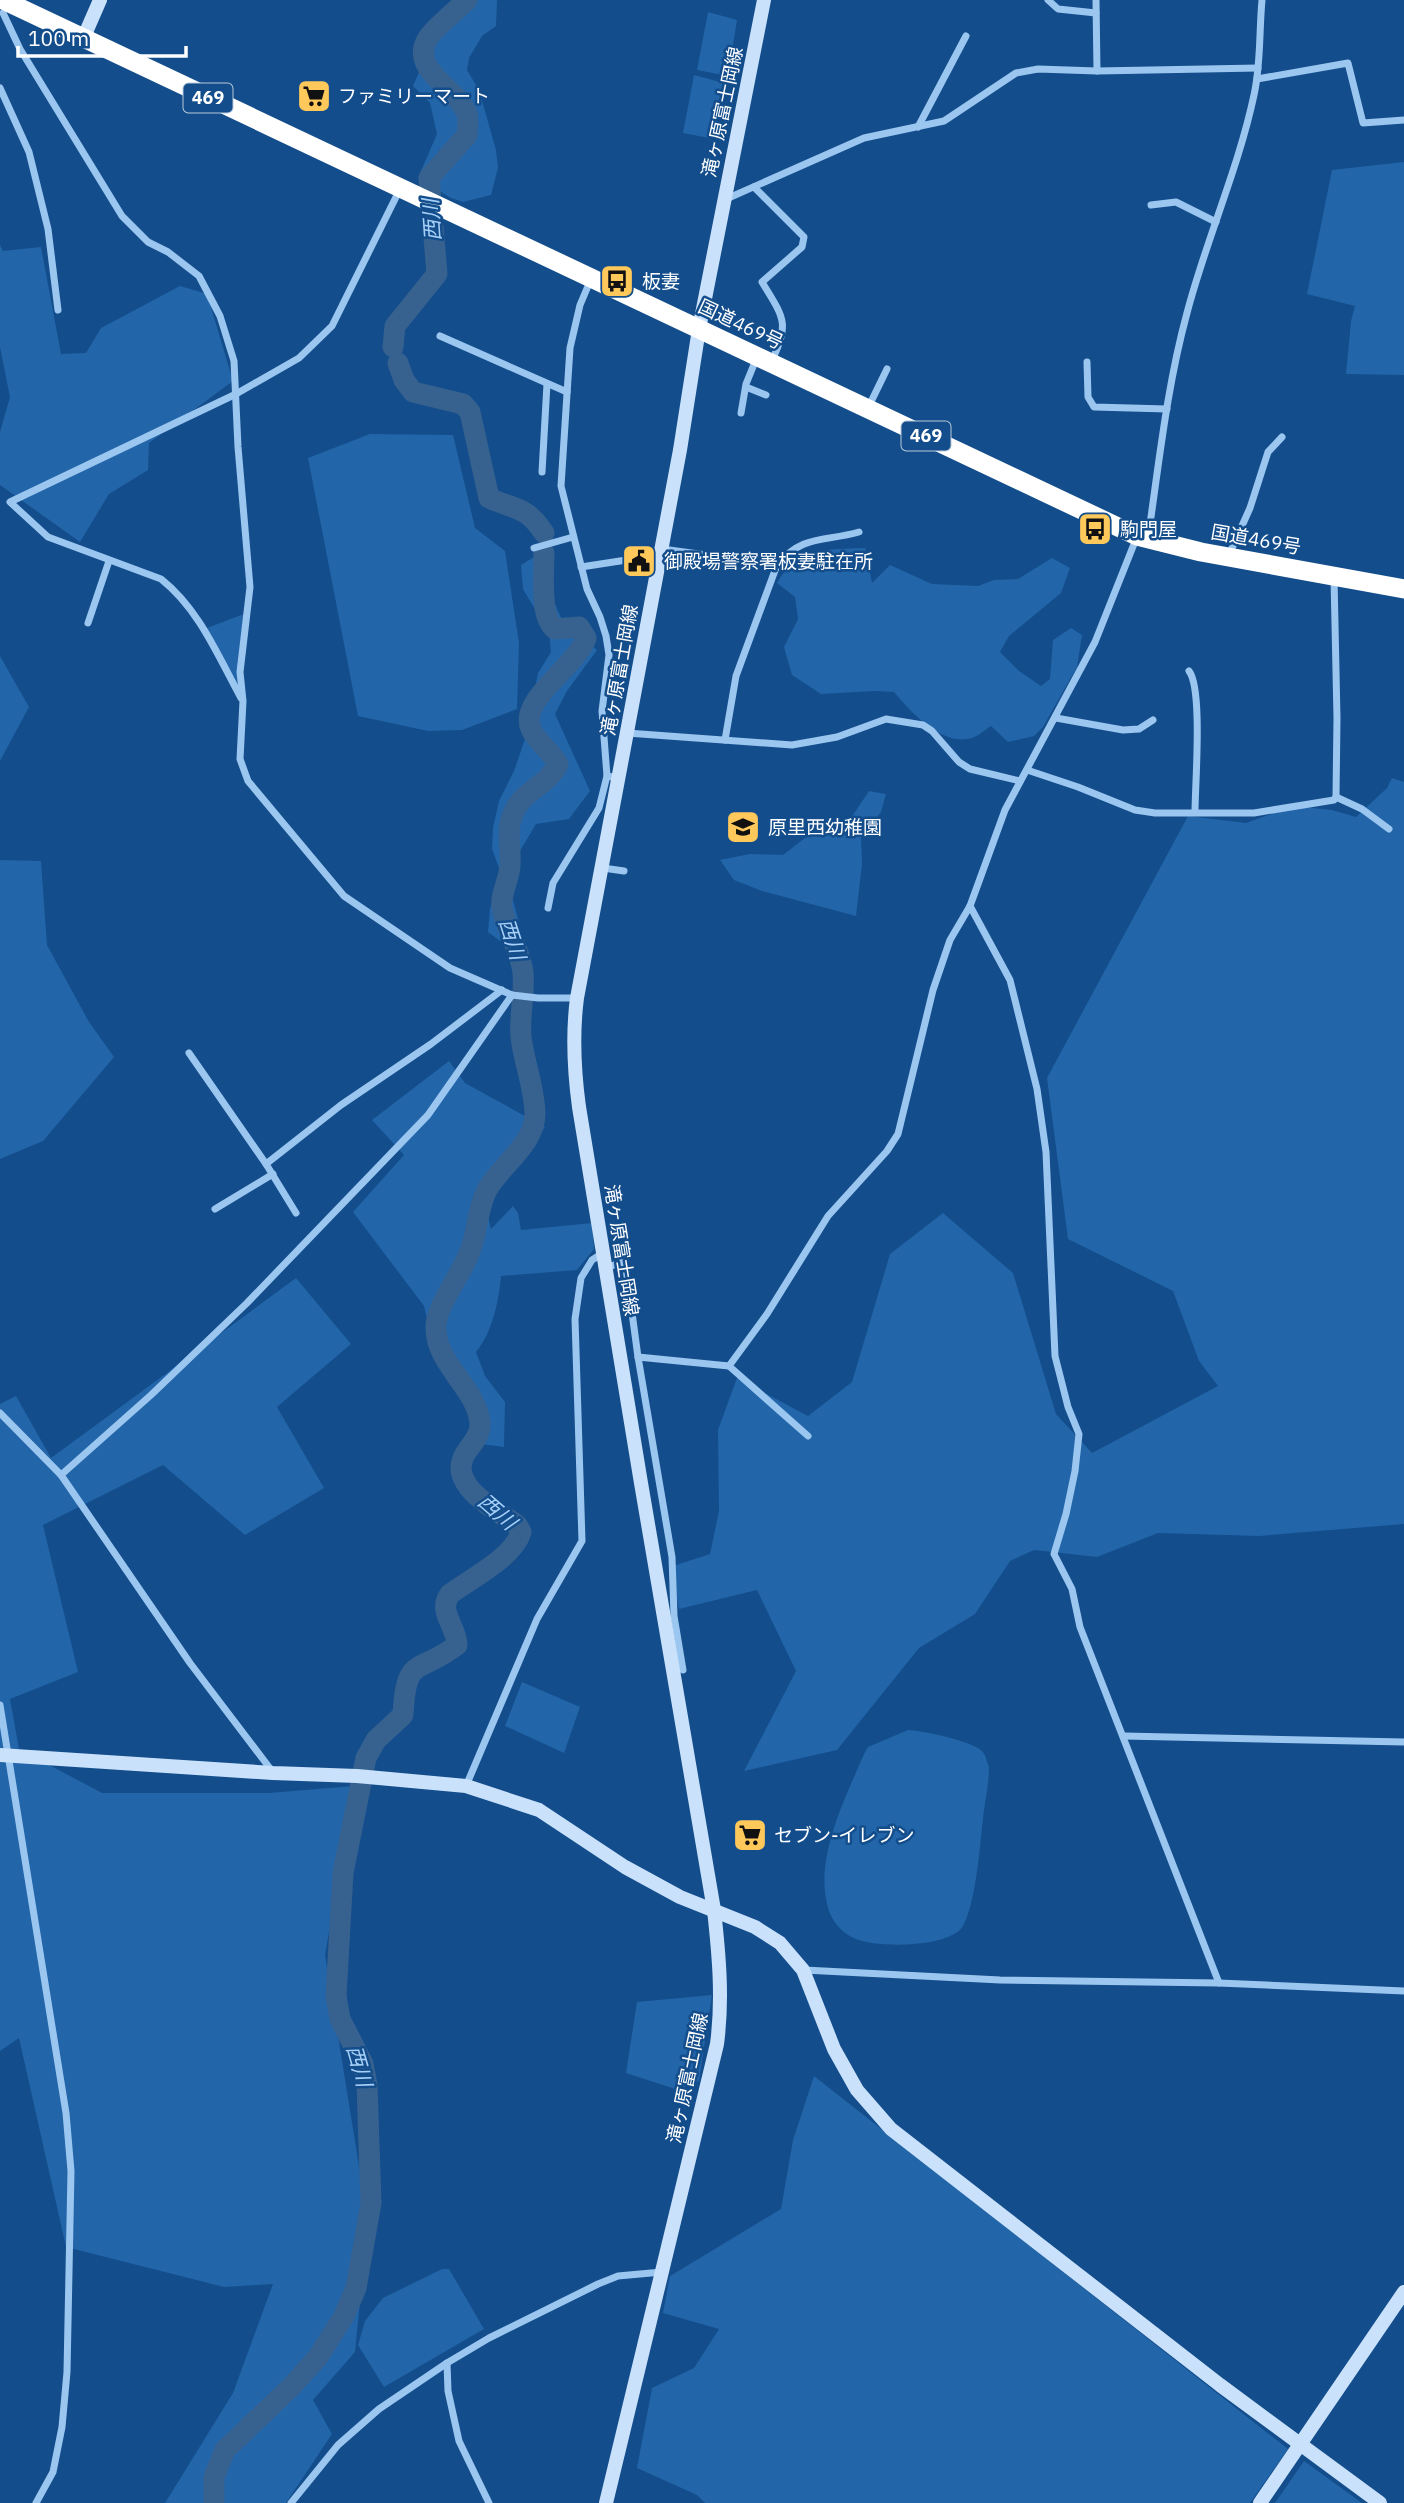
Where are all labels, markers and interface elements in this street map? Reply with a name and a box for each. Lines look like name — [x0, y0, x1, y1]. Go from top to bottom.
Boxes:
scale bar — [18, 14, 186, 58]
text: 100 m — [28, 24, 89, 52]
street label: 滝ヶ原富士岡線 — [696, 44, 748, 180]
supermarket icon: ファミリーマート — [295, 77, 333, 115]
road number: 469 — [184, 84, 232, 113]
place label: ファミリーマート — [338, 84, 490, 108]
water label: 西川 — [415, 196, 446, 242]
bus stop icon: 板妻 — [598, 262, 636, 300]
place label: 板妻 — [642, 269, 680, 293]
street label: 国道469号 — [695, 294, 787, 354]
road number: 469 — [902, 422, 950, 450]
bus stop icon: 駒門屋 — [1076, 510, 1114, 548]
place label: 駒門屋 — [1120, 517, 1177, 541]
street label: 国道469号 — [1209, 519, 1303, 559]
public building icon: 御殿場警察署板妻駐在所 — [620, 542, 658, 580]
place label: 御殿場警察署板妻駐在所 — [664, 549, 873, 573]
street label: 滝ヶ原富士岡線 — [596, 602, 642, 738]
school or university icon: 原里西幼稚園 — [724, 808, 762, 846]
place label: 原里西幼稚園 — [768, 815, 882, 839]
water label: 西川 — [493, 914, 533, 965]
street label: 滝ヶ原富士岡線 — [600, 1182, 644, 1318]
water label: 西川 — [473, 1487, 524, 1537]
supermarket icon: セブン-イレブン — [731, 1816, 769, 1854]
place label: セブン-イレブン — [774, 1823, 915, 1847]
street label: 滝ヶ原富士岡線 — [661, 2010, 713, 2146]
water label: 西川 — [341, 2042, 380, 2092]

